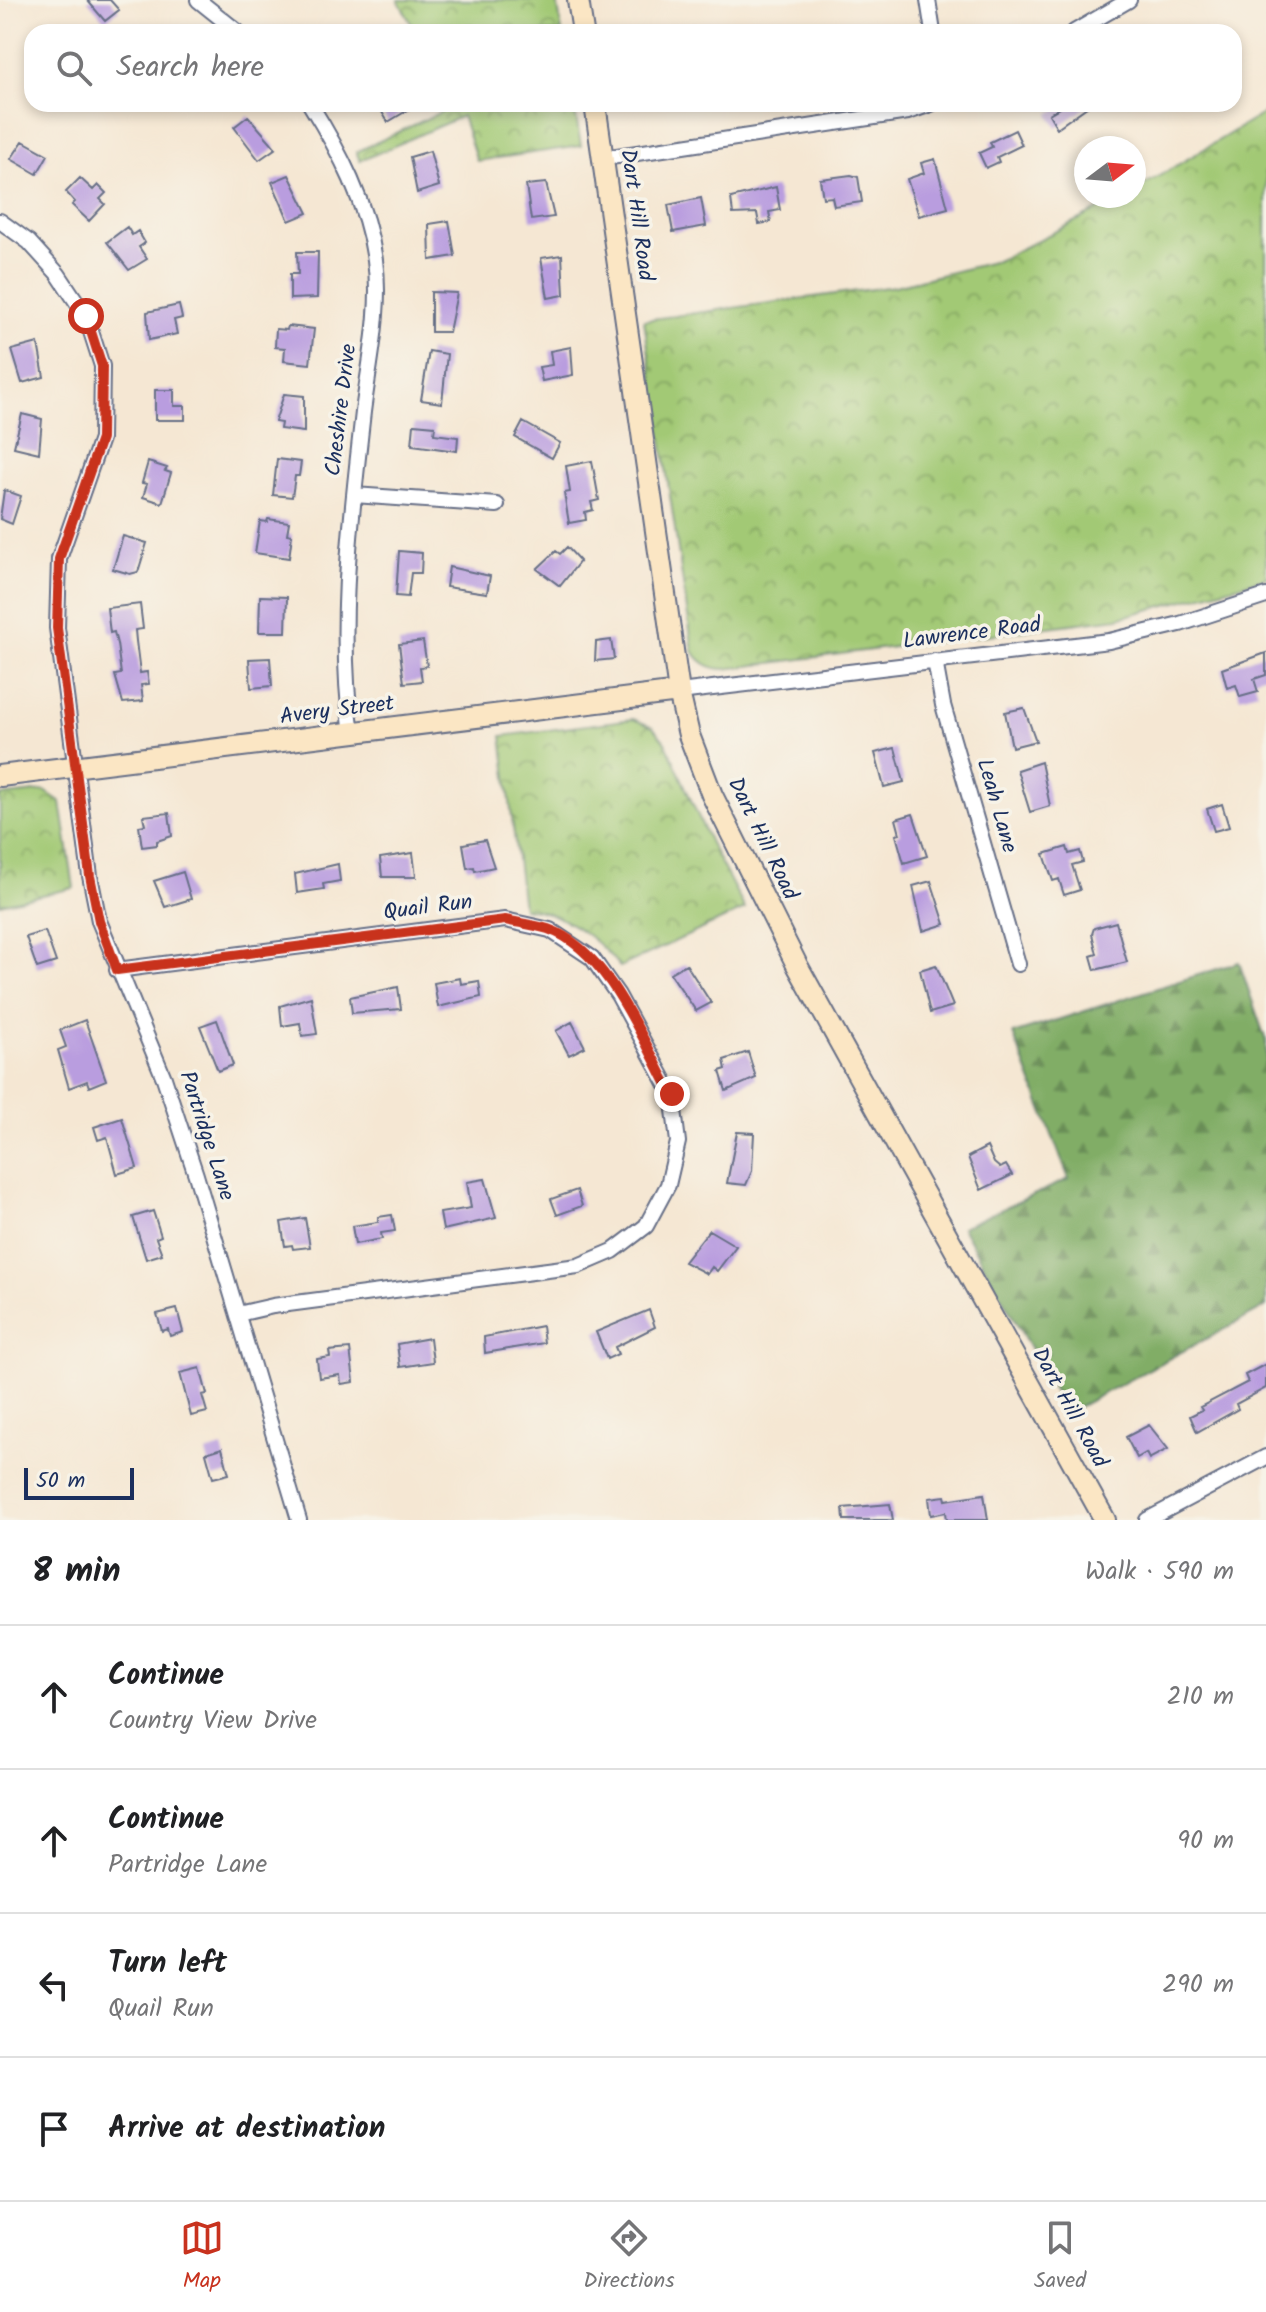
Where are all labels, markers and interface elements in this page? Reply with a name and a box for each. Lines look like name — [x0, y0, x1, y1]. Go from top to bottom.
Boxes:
search box — [24, 24, 1242, 112]
text: Search here — [116, 44, 264, 92]
icon: search — [52, 46, 96, 90]
north arrow — [1074, 136, 1146, 208]
street label: Dart Hill Road — [609, 147, 663, 284]
route start — [68, 298, 104, 334]
street label: Cheshire Drive — [317, 342, 367, 478]
street label: Lawrence Road — [901, 608, 1044, 660]
street label: Avery Street — [278, 687, 397, 735]
street label: Leah Lane — [966, 755, 1026, 857]
street label: Dart Hill Road — [717, 772, 807, 907]
street label: Quail Run — [381, 885, 475, 931]
street label: Partridge Lane — [169, 1067, 243, 1206]
route end — [654, 1076, 690, 1112]
street label: Dart Hill Road — [1021, 1341, 1117, 1475]
scale bar — [24, 1464, 134, 1500]
text: 50 m — [36, 1464, 85, 1499]
text: 8 min — [32, 1545, 121, 1599]
text: Walk · 590 m — [1085, 1551, 1234, 1593]
text: Continue — [108, 1652, 224, 1700]
icon: ahead — [32, 1675, 76, 1719]
text: 210 m — [1167, 1676, 1234, 1718]
text: Country View Drive — [108, 1700, 317, 1742]
text: Continue — [108, 1796, 224, 1844]
icon: ahead — [32, 1819, 76, 1863]
text: 90 m — [1177, 1820, 1234, 1862]
text: Partridge Lane — [108, 1844, 267, 1886]
text: Turn left — [108, 1940, 227, 1988]
icon: left — [32, 1963, 76, 2007]
text: 290 m — [1162, 1964, 1234, 2006]
text: Quail Run — [108, 1988, 214, 2030]
text: Arrive at destination — [108, 2105, 385, 2153]
icon: arrive — [32, 2107, 76, 2151]
tab: Map — [180, 2216, 224, 2299]
tab: Directions — [583, 2216, 675, 2299]
tab: Saved — [1034, 2216, 1086, 2299]

